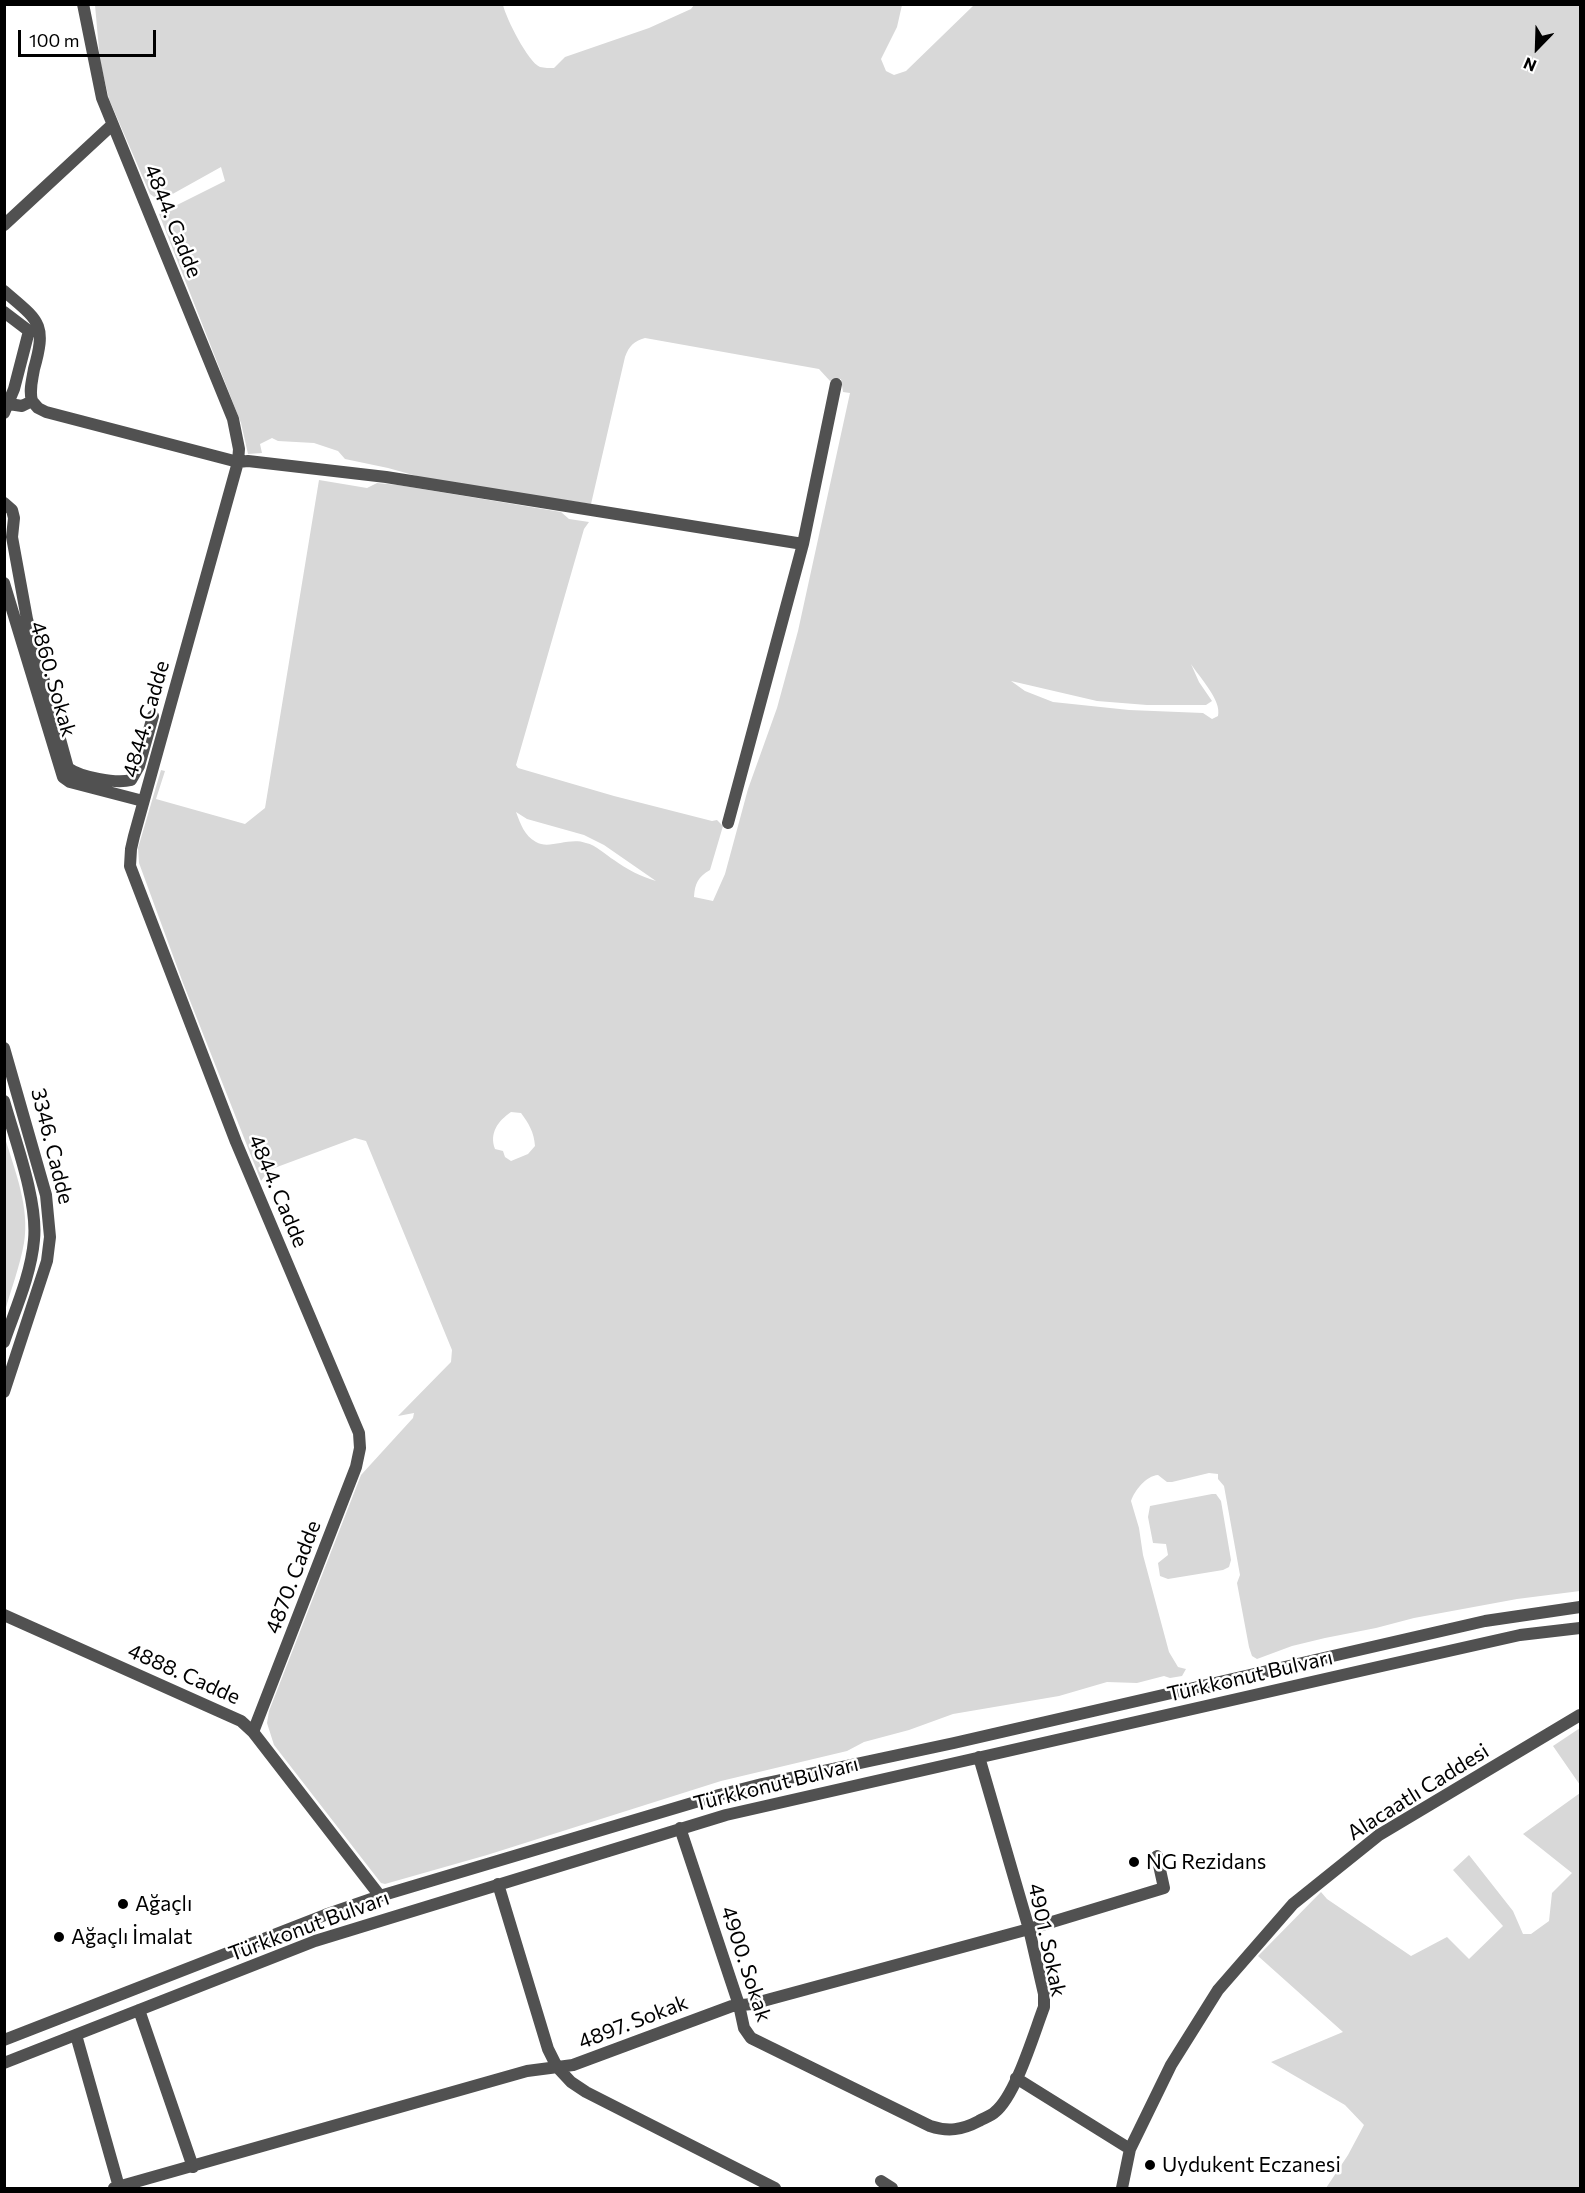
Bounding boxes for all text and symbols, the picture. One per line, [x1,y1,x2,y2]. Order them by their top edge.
scale bar [21,18,159,56]
north arrow [1507,18,1567,78]
text: 100 m [29,29,79,51]
text: N [1521,54,1539,76]
street label: 4844. Cadde [139,161,207,281]
street label: 4860. Sokak [24,618,82,740]
street label: 4844. Cadde [117,658,175,780]
street label: 3346. Cadde [25,1085,79,1207]
street label: 4844. Cadde [243,1131,313,1251]
street label: 4870. Cadde [260,1517,326,1637]
street label: 4888. Cadde [124,1638,244,1710]
street label: Türkkonut Bulvarı [1165,1645,1335,1707]
street label: Alacaatlı Caddesi [1343,1738,1493,1846]
street label: Türkkonut Bulvarı [691,1751,861,1817]
place label: NG Rezidans [1146,1849,1266,1875]
marker: NG Rezidans [1127,1855,1141,1869]
street label: 4901. Sokak [1023,1881,1071,1999]
street label: Türkkonut Bulvarı [225,1885,393,1967]
place label: Ağaçlı [135,1891,192,1917]
marker: Ağaçlı [116,1897,130,1911]
street label: 4900. Sokak [715,1903,777,2025]
place label: Ağaçlı İmalat [71,1924,192,1950]
marker: Ağaçlı İmalat [52,1930,66,1944]
street label: 4897. Sokak [575,1990,691,2054]
place label: Uydukent Eczanesi [1162,2152,1341,2178]
marker: Uydukent Eczanesi [1143,2158,1157,2172]

